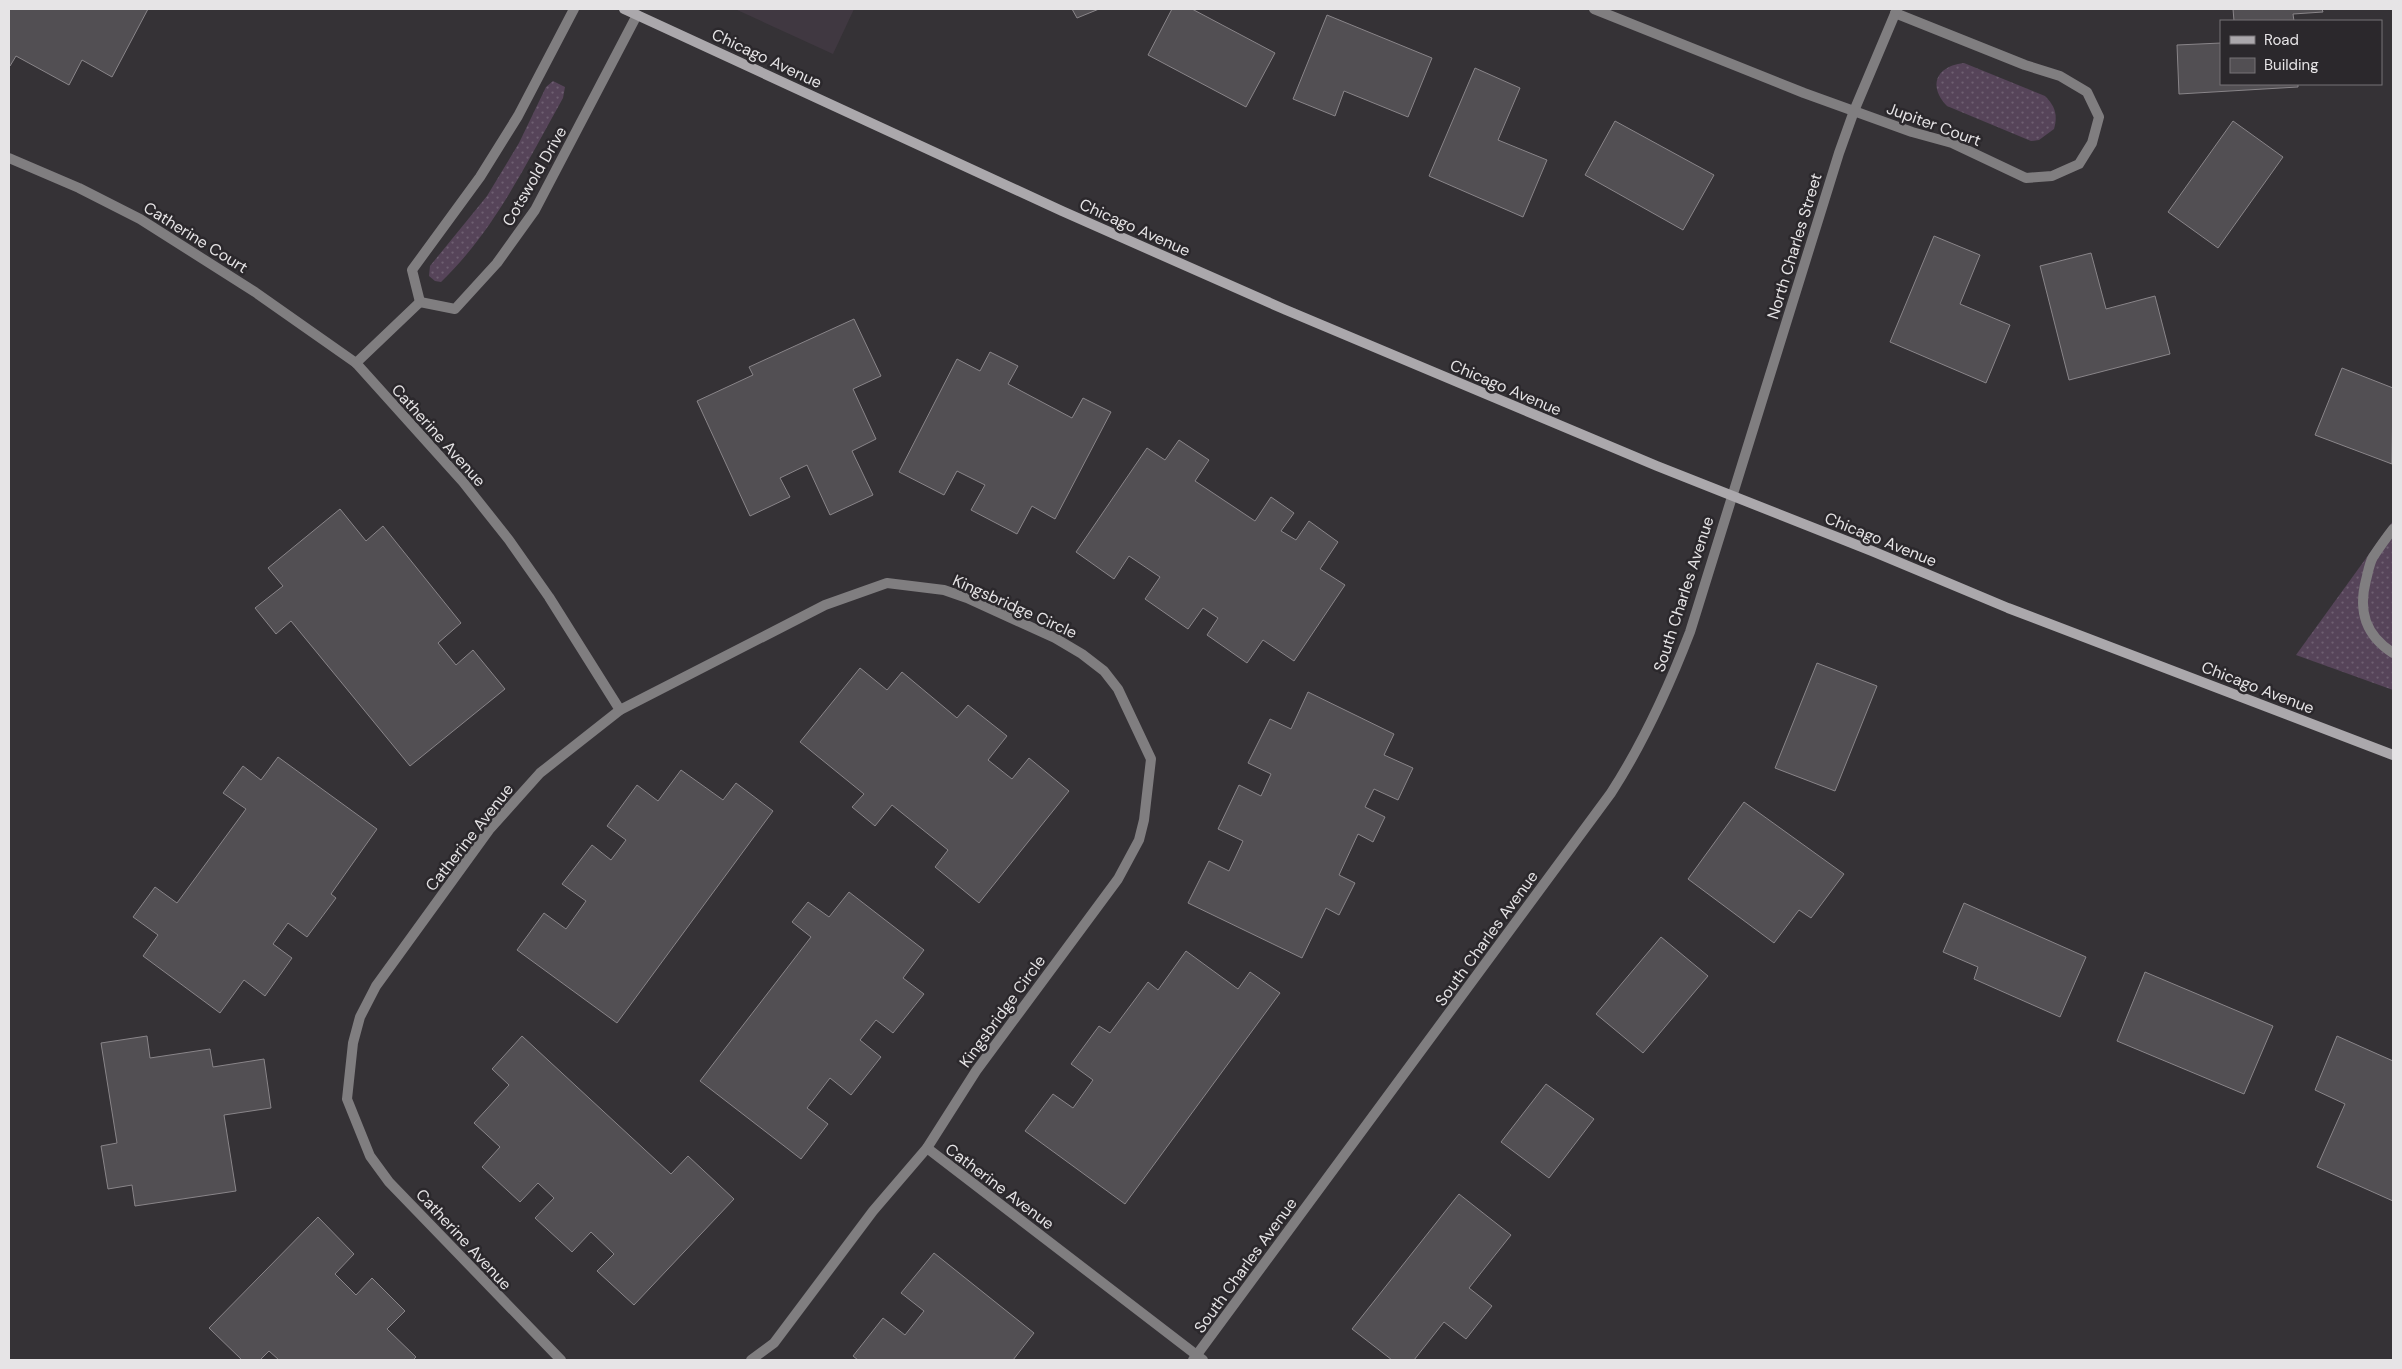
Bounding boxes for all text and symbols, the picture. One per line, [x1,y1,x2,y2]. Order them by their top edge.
legend [2220,20,2382,85]
street label: Chicago Avenue [708,24,825,93]
text: Road [2264,30,2299,50]
text: Building [2264,55,2319,75]
street label: Jupiter Court [1884,98,1984,151]
street label: Cotswold Drive [497,123,571,230]
street label: North Charles Street [1762,171,1827,322]
street label: Chicago Avenue [1076,194,1193,261]
street label: Catherine Court [140,197,252,278]
street label: Chicago Avenue [1447,355,1565,420]
street label: Catherine Avenue [387,380,490,491]
street label: Chicago Avenue [1822,507,1940,572]
street label: South Charles Avenue [1648,514,1719,675]
street label: Kingsbridge Circle [949,570,1080,643]
street label: Chicago Avenue [2198,656,2317,719]
street label: Catherine Avenue [421,779,518,895]
street label: South Charles Avenue [1430,866,1543,1010]
street label: Kingsbridge Circle [955,951,1050,1072]
street label: Catherine Avenue [941,1139,1058,1234]
street label: Catherine Avenue [411,1184,516,1294]
street label: South Charles Avenue [1189,1193,1302,1337]

